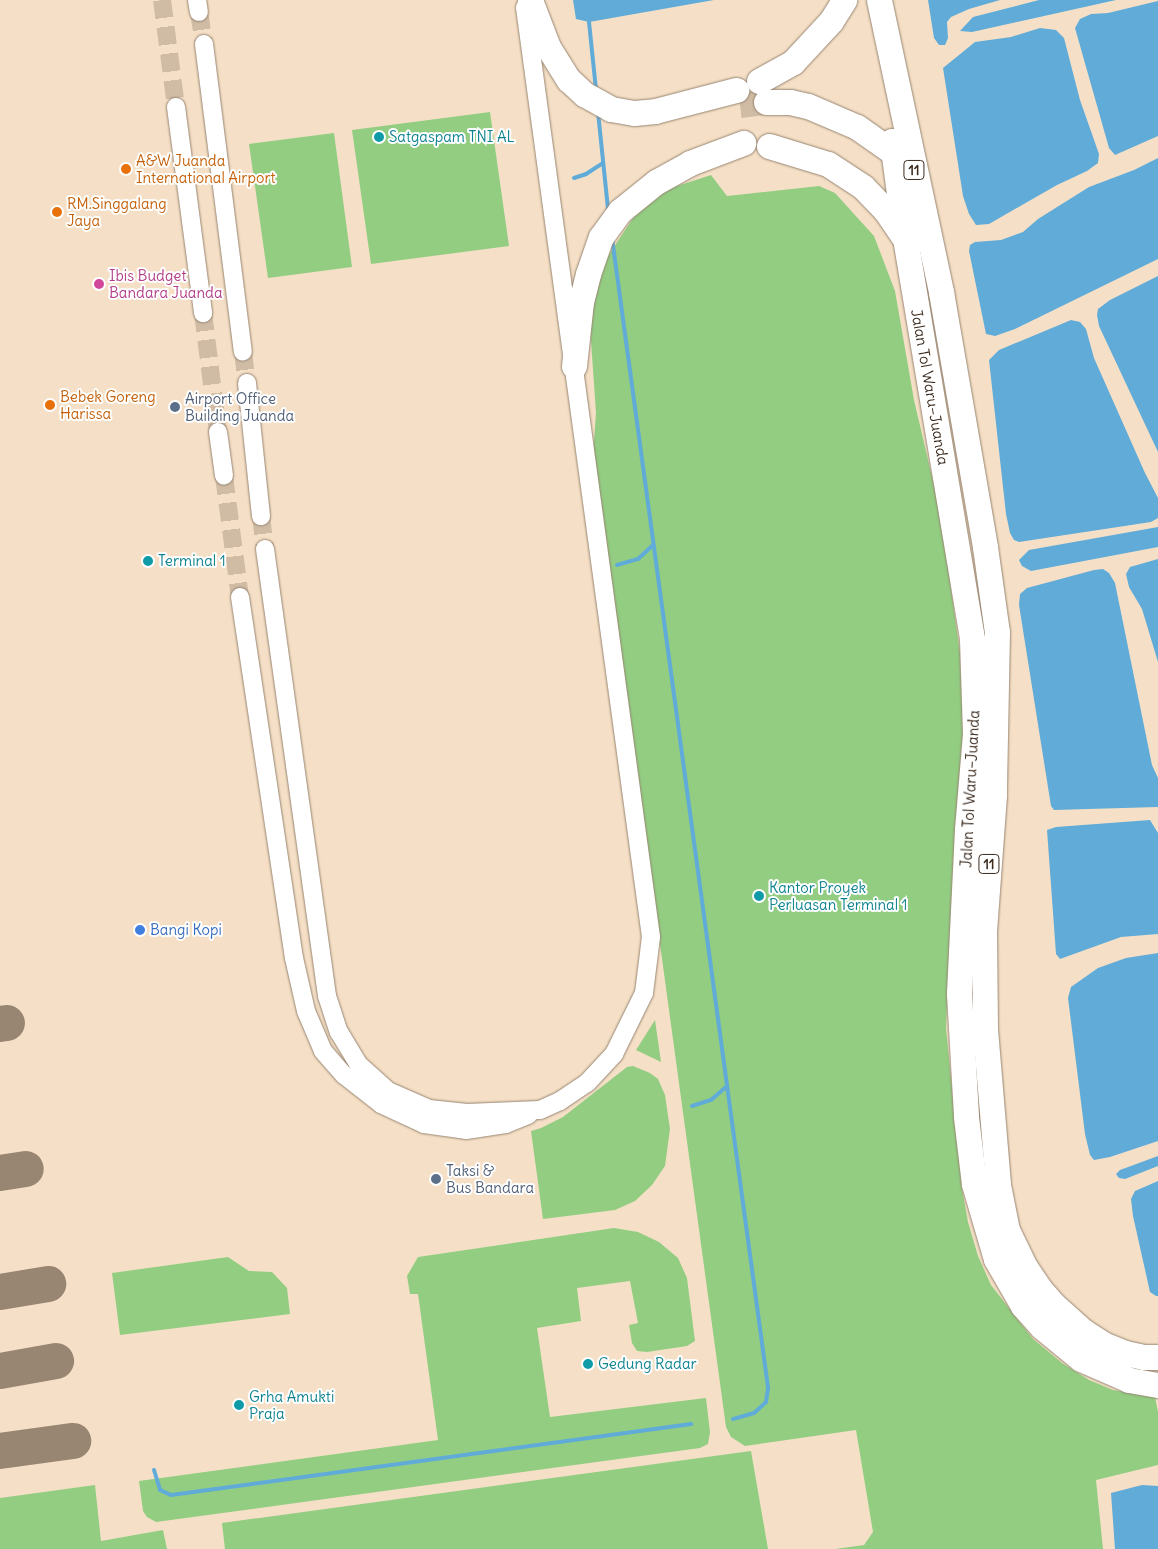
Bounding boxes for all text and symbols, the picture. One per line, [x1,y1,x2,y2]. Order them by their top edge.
place label: Satgaspam TNI AL [389,128,515,146]
marker: Satgaspam TNI AL [373,131,385,143]
place label: A&W Juanda International Airport [136,151,276,186]
road number: 11 [903,158,925,182]
marker: A&W Juanda International Airport [120,163,132,175]
place label: RM.Singgalang Jaya [67,194,166,229]
marker: RM.Singgalang Jaya [51,206,63,218]
place label: Ibis Budget Bandara Juanda [109,266,222,301]
marker: Ibis Budget Bandara Juanda [93,278,105,290]
street label: Jalan Tol Waru–Juanda [907,308,953,466]
place label: Bebek Goreng Harissa [60,387,156,422]
place label: Airport Office Building Juanda [185,389,294,424]
marker: Bebek Goreng Harissa [44,399,56,411]
marker: Airport Office Building Juanda [169,401,181,413]
place label: Terminal 1 [158,552,226,570]
marker: Terminal 1 [142,555,154,567]
street label: Jalan Tol Waru–Juanda [957,710,983,868]
road number: 11 [978,852,1000,876]
place label: Kantor Proyek Perluasan Terminal 1 [769,878,908,913]
marker: Kantor Proyek Perluasan Terminal 1 [753,890,765,902]
place label: Bangi Kopi [150,921,222,939]
marker: Bangi Kopi [134,924,146,936]
place label: Taksi & Bus Bandara [446,1161,534,1196]
marker: Taksi & Bus Bandara [430,1173,442,1185]
place label: Gedung Radar [598,1355,697,1373]
marker: Gedung Radar [582,1358,594,1370]
place label: Grha Amukti Praja [249,1387,334,1422]
marker: Grha Amukti Praja [233,1399,245,1411]

